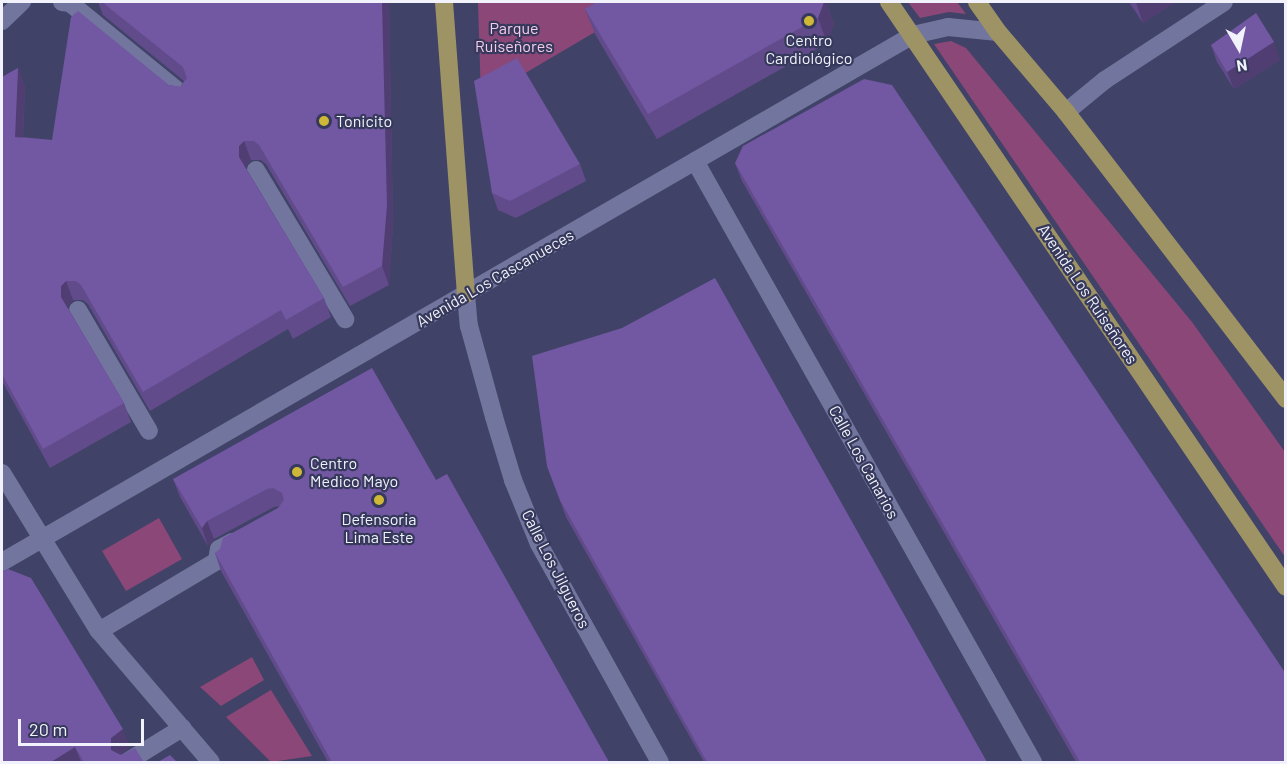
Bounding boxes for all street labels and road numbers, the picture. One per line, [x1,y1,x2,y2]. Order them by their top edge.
street label: Avenida Los Ruiseñores [1034,220,1142,368]
street label: Avenida Los Cascanueces [413,225,577,331]
street label: Calle Los Canarios [825,402,903,522]
street label: Calle Los Jilgueros [518,507,594,631]

